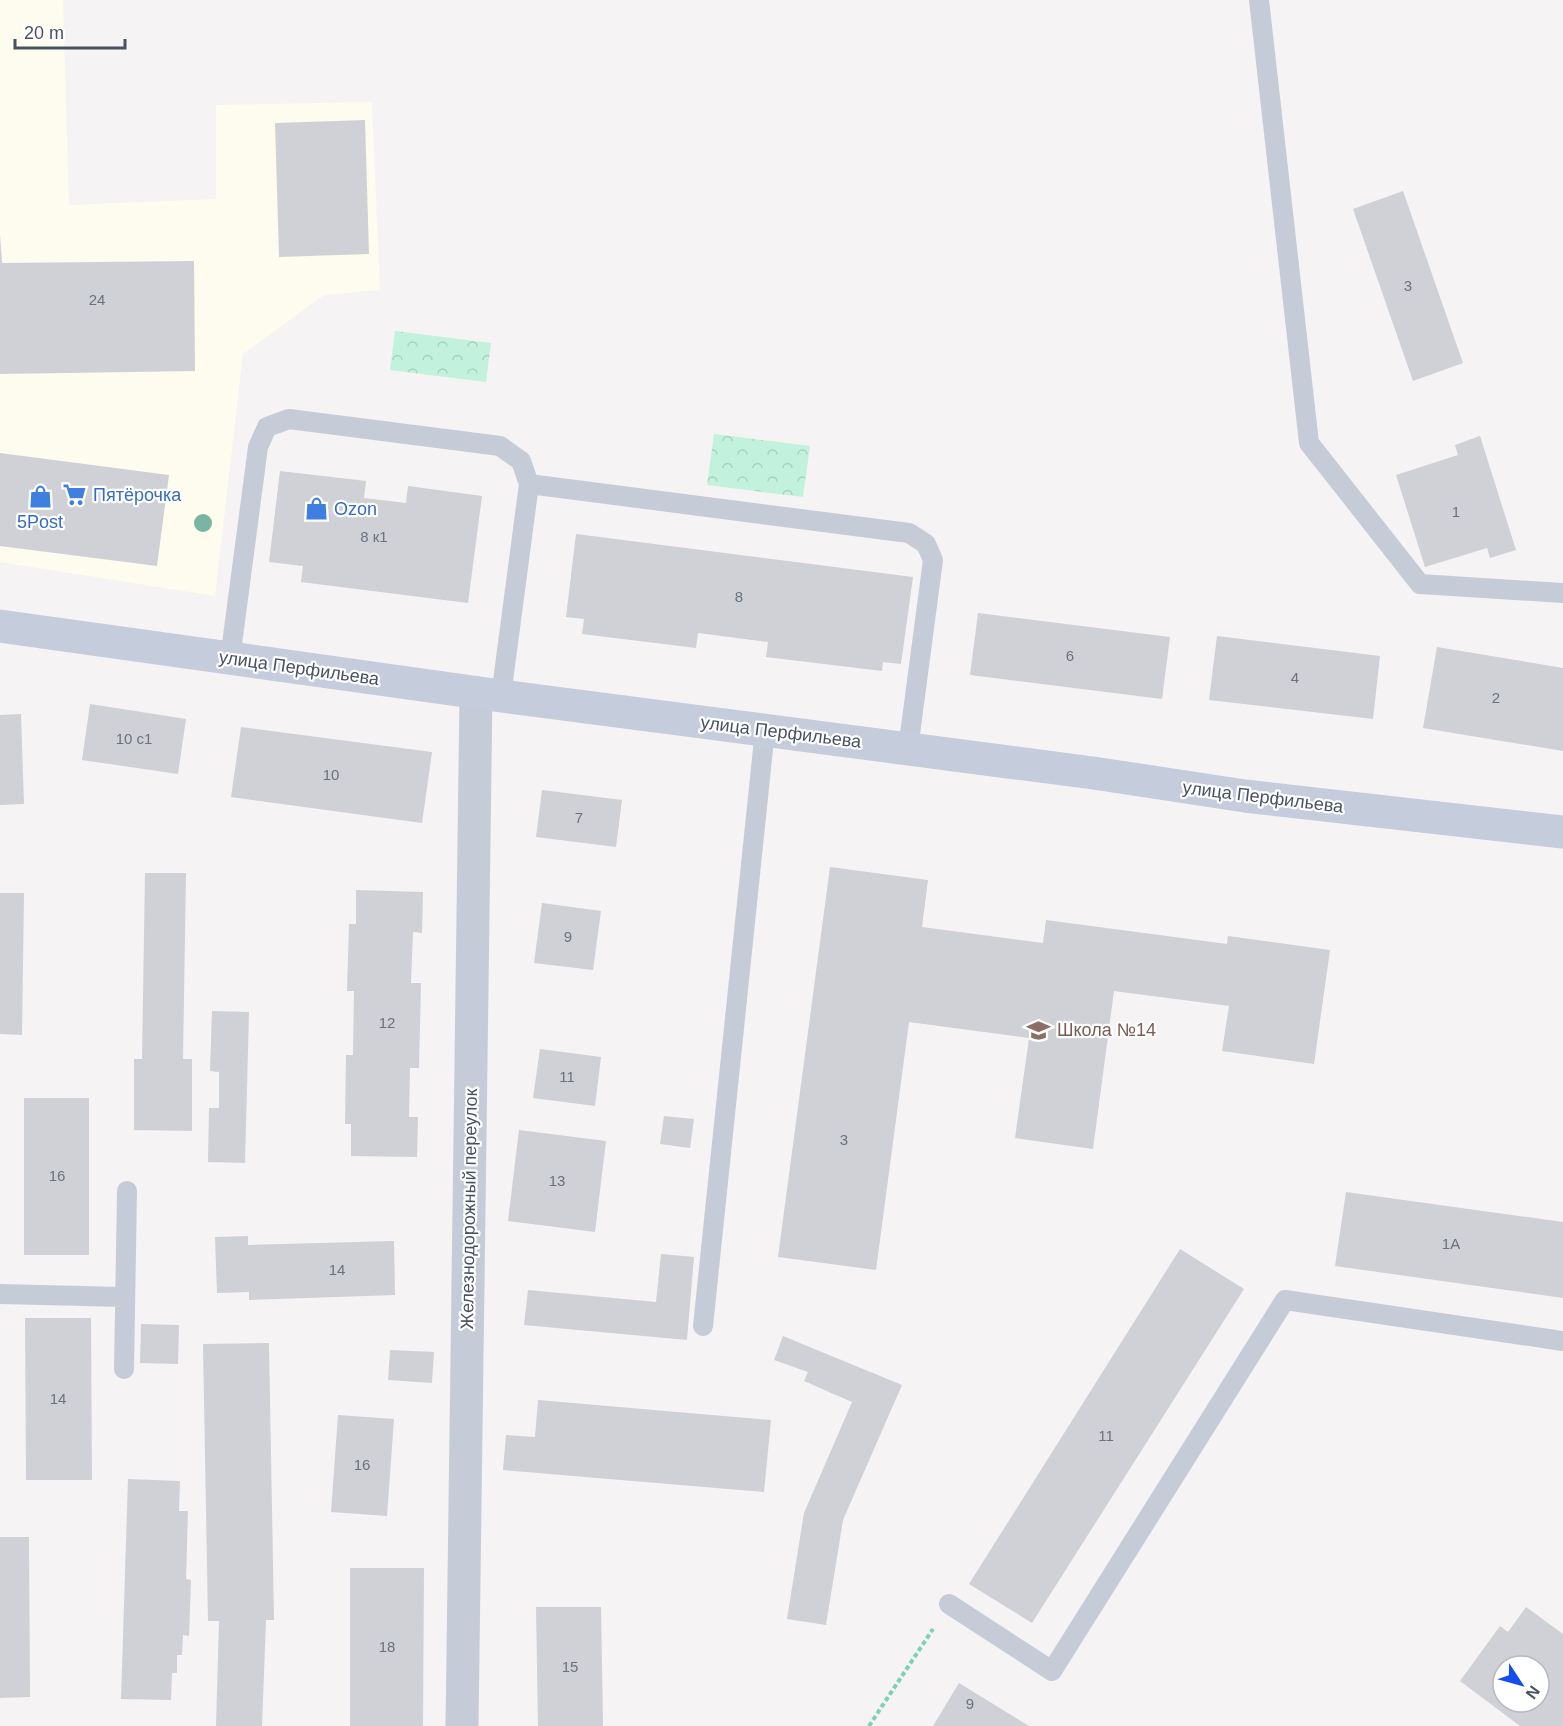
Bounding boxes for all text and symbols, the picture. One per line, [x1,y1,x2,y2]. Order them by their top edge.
scale bar [15,12,124,50]
text: 20 m [24,23,64,43]
house number: 3 [1404,277,1412,294]
house number: 24 [89,291,105,308]
supermarket icon: Пятёрочка [62,482,88,508]
shop icon: 5Post [27,483,53,509]
place label: Пятёрочка [93,485,182,505]
shop icon: Ozon [303,496,329,522]
place label: Ozon [334,499,377,519]
house number: 1 [1452,503,1460,520]
place label: 5Post [17,512,63,532]
house number: 8 к1 [360,528,388,545]
house number: 8 [735,588,743,605]
street label: улица Перфильева [218,647,381,689]
house number: 6 [1066,647,1074,664]
house number: 4 [1291,669,1299,686]
house number: 2 [1492,689,1500,706]
street label: улица Перфильева [700,712,863,752]
house number: 10 с1 [116,730,152,747]
house number: 10 [323,766,339,783]
street label: улица Перфильева [1182,777,1345,817]
house number: 7 [575,809,583,826]
house number: 9 [564,928,572,945]
house number: 12 [379,1014,395,1031]
school or university icon: Школа №14 [1026,1017,1052,1043]
place label: Школа №14 [1057,1020,1156,1040]
house number: 11 [559,1068,575,1085]
street label: Железнодорожный переулок [457,1088,481,1330]
house number: 3 [840,1131,848,1148]
house number: 16 [49,1167,65,1184]
house number: 13 [549,1172,565,1189]
house number: 1А [1442,1235,1460,1252]
house number: 14 [329,1261,345,1278]
house number: 14 [50,1390,66,1407]
house number: 11 [1098,1427,1114,1444]
house number: 16 [354,1456,370,1473]
house number: 18 [379,1638,395,1655]
north arrow [1491,1654,1551,1714]
house number: 15 [562,1658,578,1675]
text: N [1522,1683,1543,1702]
house number: 9 [966,1695,974,1712]

